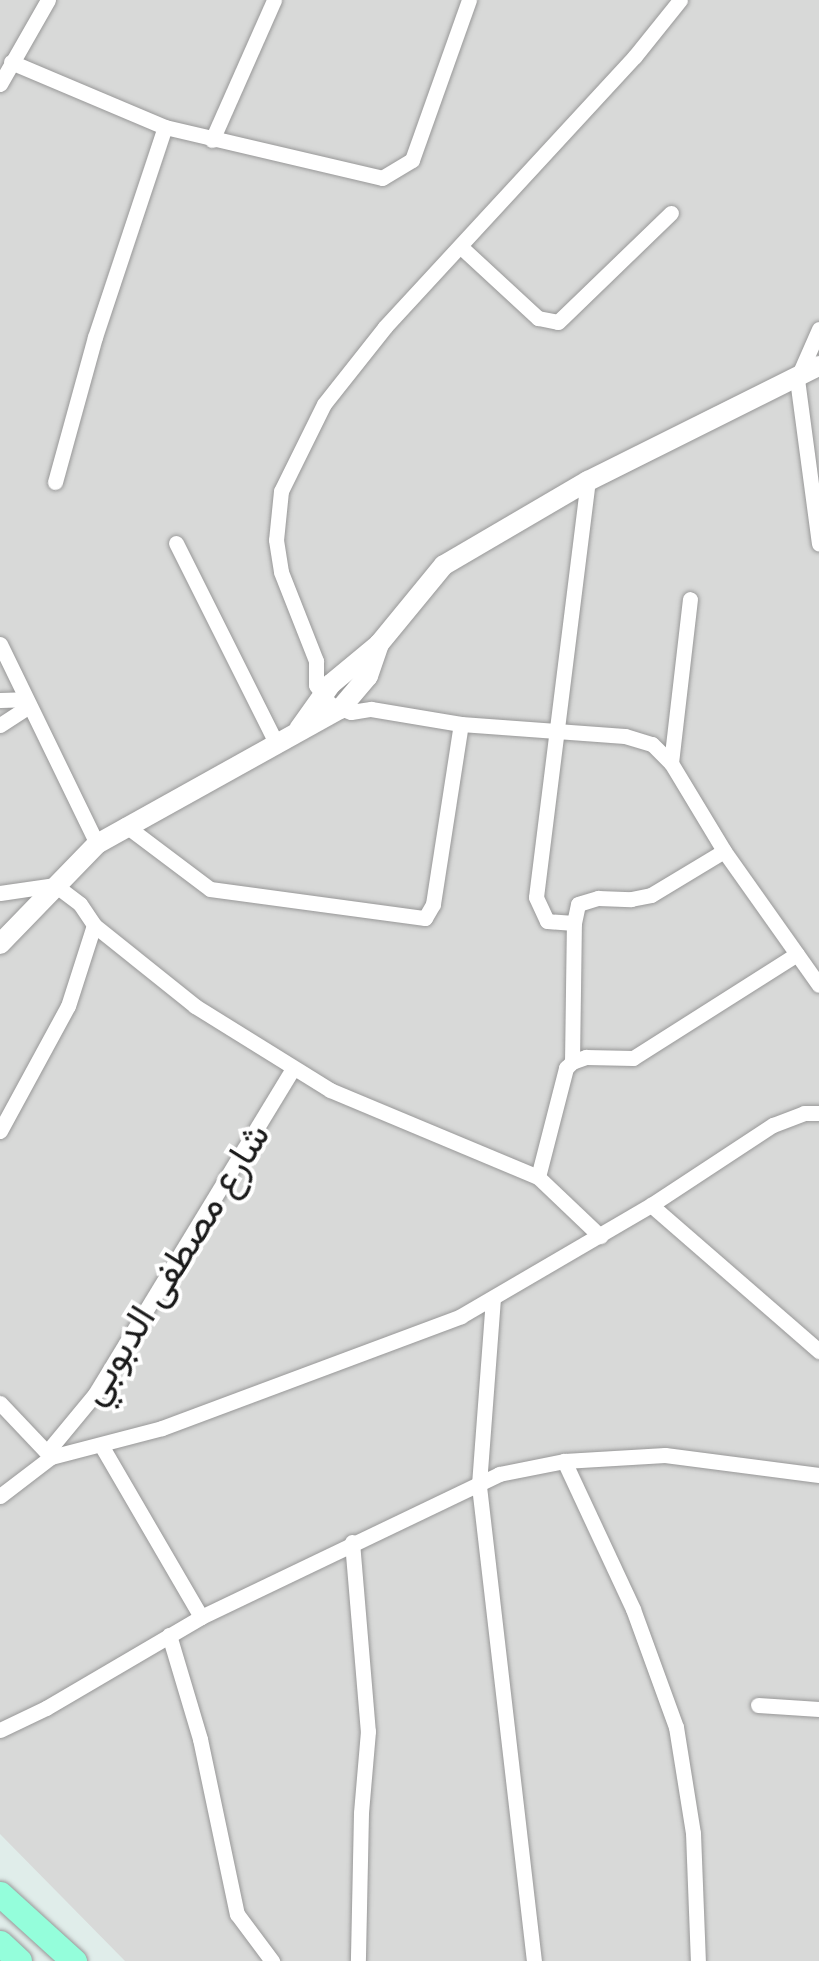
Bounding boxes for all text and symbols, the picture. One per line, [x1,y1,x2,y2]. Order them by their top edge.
street label: شارع مصطفى الدبوبي [68,1114,278,1412]

